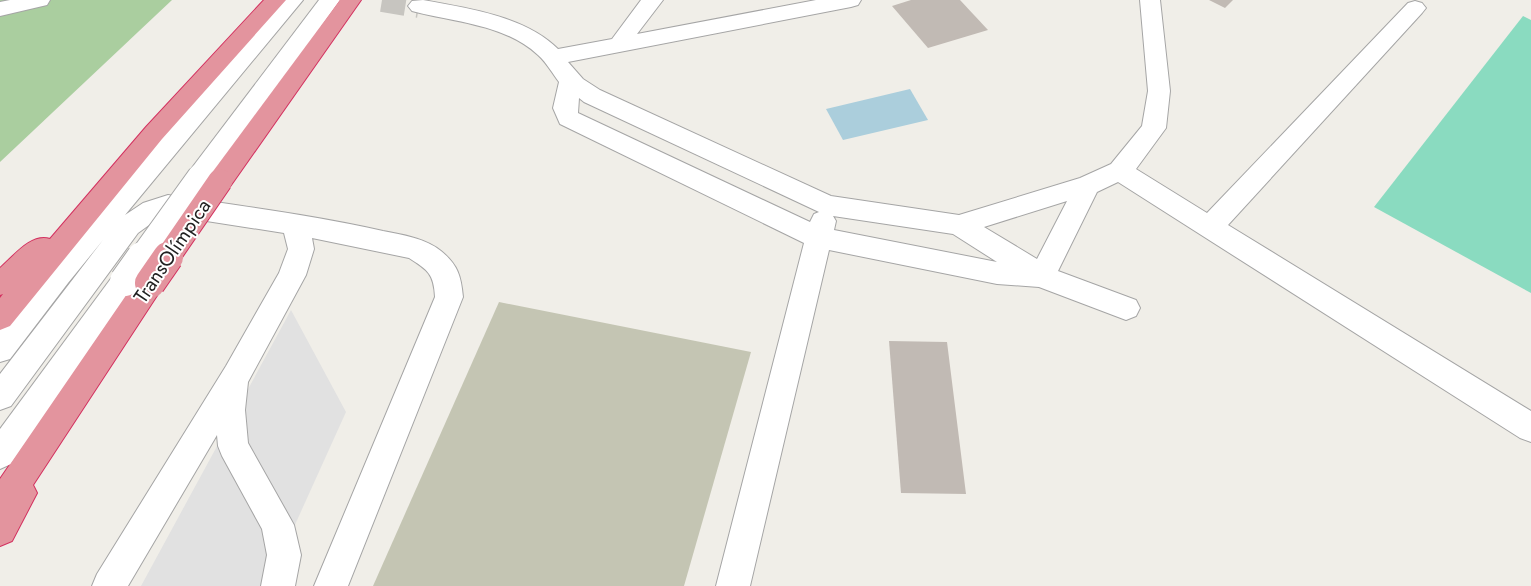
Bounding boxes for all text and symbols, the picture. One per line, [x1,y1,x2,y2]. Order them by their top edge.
street label: TransOlímpica [127,194,218,309]

